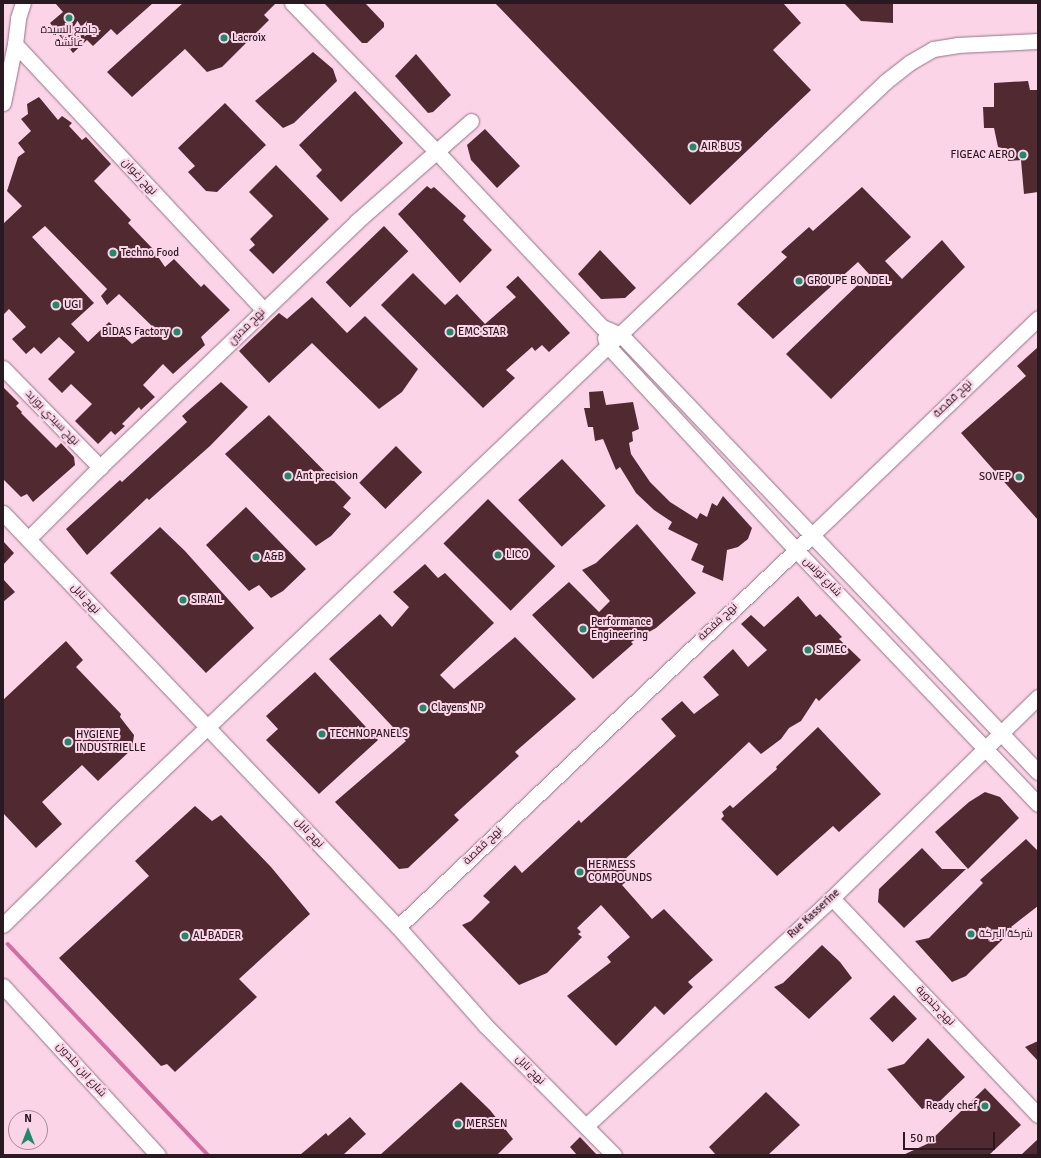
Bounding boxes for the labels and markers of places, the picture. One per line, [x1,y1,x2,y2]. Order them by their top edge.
marker: جامع السيدة عائشة [64,13,74,23]
place label: جامع السيدة عائشة [41,24,97,50]
place label: Lacroix [232,31,266,45]
marker: Lacroix [219,33,229,43]
place label: AIR BUS [701,140,740,154]
marker: AIR BUS [688,142,698,152]
place label: FIGEAC AERO [950,148,1015,162]
marker: FIGEAC AERO [1018,150,1028,160]
place label: Techno Food [121,246,179,260]
marker: Techno Food [108,248,118,258]
place label: GROUPE BONDEL [807,274,890,288]
marker: GROUPE BONDEL [794,276,804,286]
place label: UGI [64,298,82,312]
marker: UGI [51,300,61,310]
place label: BIDAS Factory [102,325,169,339]
place label: EMC STAR [458,325,506,339]
marker: BIDAS Factory [172,327,182,337]
marker: EMC STAR [445,327,455,337]
place label: Ant precision [296,469,358,483]
place label: SOVEP [979,470,1011,484]
marker: Ant precision [283,471,293,481]
marker: SOVEP [1014,472,1024,482]
place label: LICO [506,548,529,562]
place label: A&B [264,550,284,564]
marker: LICO [493,550,503,560]
marker: A&B [251,552,261,562]
place label: SIRAIL [191,593,223,607]
marker: SIRAIL [178,595,188,605]
place label: Performance Engineering [591,616,651,642]
marker: Performance Engineering [578,624,588,634]
place label: SIMEC [816,643,847,657]
marker: SIMEC [803,645,813,655]
place label: Clayens NP [431,701,484,715]
marker: Clayens NP [418,703,428,713]
place label: TECHNOPANELS [330,727,408,741]
place label: HYGIENE INDUSTRIELLE [76,729,146,755]
marker: TECHNOPANELS [317,729,327,739]
marker: HYGIENE INDUSTRIELLE [63,737,73,747]
place label: HERMESS COMPOUNDS [588,859,652,885]
marker: HERMESS COMPOUNDS [575,867,585,877]
place label: شركة البركة [979,927,1033,941]
place label: AL BADER [193,929,241,943]
marker: شركة البركة [966,929,976,939]
marker: AL BADER [180,931,190,941]
place label: Ready chef [926,1099,977,1113]
marker: Ready chef [980,1101,990,1111]
place label: MERSEN [466,1117,508,1131]
marker: MERSEN [453,1119,463,1129]

